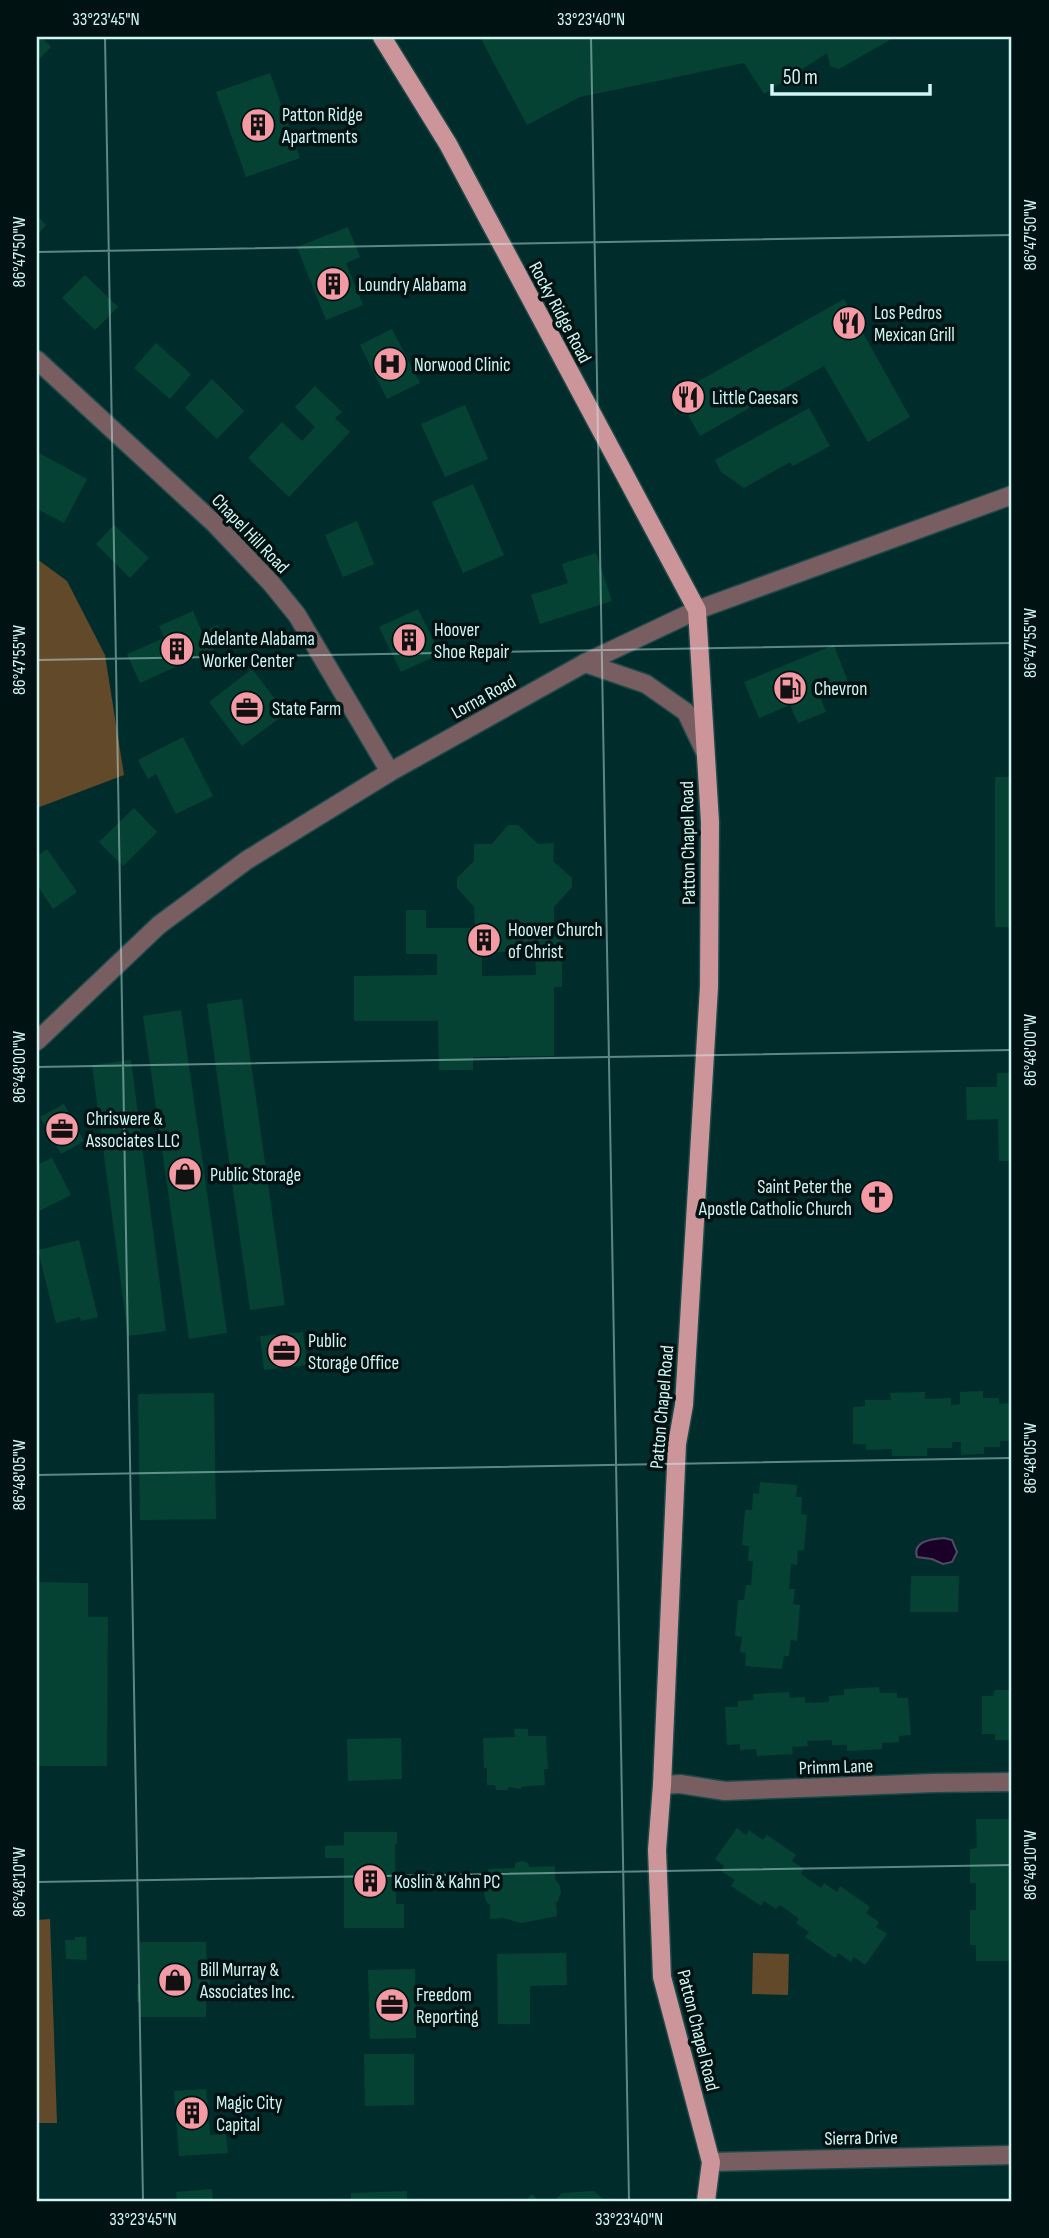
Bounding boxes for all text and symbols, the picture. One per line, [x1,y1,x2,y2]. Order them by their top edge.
text: 33°23'45"N [72,9,140,30]
text: 33°23'40"N [557,9,625,30]
scale bar [772,52,930,96]
text: 50 m [783,65,818,90]
place label: Patton Ridge Apartments [281,104,363,149]
building icon: Patton Ridge Apartments [239,106,277,144]
text: 86°47'50"W [1020,199,1041,270]
text: 86°47'50"W [9,216,30,287]
street label: Rocky Ridge Road [523,258,596,367]
building icon: Loundry Alabama [314,265,352,303]
place label: Loundry Alabama [358,274,467,297]
place label: Los Pedros Mexican Grill [874,302,955,347]
restaurant icon: Los Pedros Mexican Grill [830,304,868,342]
hospital icon: Norwood Clinic [371,345,409,383]
place label: Norwood Clinic [414,354,511,377]
restaurant icon: Little Caesars [669,378,707,416]
place label: Little Caesars [712,387,798,410]
street label: Chapel Hill Road [206,489,294,579]
text: 86°47'55"W [1020,608,1041,678]
place label: Hoover Shoe Repair [434,619,510,664]
building icon: Hoover Shoe Repair [390,621,428,659]
text: 86°47'55"W [9,625,30,695]
place label: Adelante Alabama Worker Center [201,628,315,673]
building icon: Adelante Alabama Worker Center [158,630,196,668]
fuel station icon: Chevron [771,669,809,707]
street label: Lorna Road [447,670,520,724]
place label: Chevron [814,678,867,701]
office icon: State Farm [228,689,266,727]
place label: State Farm [272,698,341,721]
street label: Patton Chapel Road [676,781,701,905]
place label: Hoover Church of Christ [508,919,603,964]
building icon: Hoover Church of Christ [465,921,503,959]
text: 86°48'00"W [1020,1014,1041,1086]
text: 86°48'00"W [9,1031,30,1103]
place label: Chriswere & Associates LLC [85,1108,180,1153]
office icon: Chriswere & Associates LLC [43,1110,81,1148]
shop icon: Public Storage [166,1155,204,1193]
place label: Public Storage [210,1164,301,1187]
place label: Saint Peter the Apostle Catholic Church [698,1176,852,1221]
church icon: Saint Peter the Apostle Catholic Church [858,1178,896,1216]
place label: Public Storage Office [308,1330,399,1375]
office icon: Public Storage Office [265,1332,303,1370]
street label: Patton Chapel Road [646,1344,679,1470]
text: 86°48'05"W [1020,1422,1041,1494]
text: 86°48'05"W [9,1439,30,1511]
street label: Primm Lane [798,1755,874,1780]
text: 86°48'10"W [1020,1830,1041,1900]
text: 86°48'10"W [9,1847,30,1917]
building icon: Koslin & Kahn PC [351,1862,389,1900]
place label: Koslin & Kahn PC [394,1871,501,1894]
place label: Bill Murray & Associates Inc. [199,1959,295,2004]
shop icon: Bill Murray & Associates Inc. [156,1961,194,1999]
street label: Patton Chapel Road [671,1967,724,2093]
place label: Freedom Reporting [416,1984,479,2029]
office icon: Freedom Reporting [373,1986,411,2024]
place label: Magic City Capital [216,2092,283,2137]
building icon: Magic City Capital [173,2094,211,2132]
street label: Sierra Drive [824,2126,898,2151]
text: 33°23'45"N [109,2209,177,2230]
text: 33°23'40"N [595,2209,663,2230]

